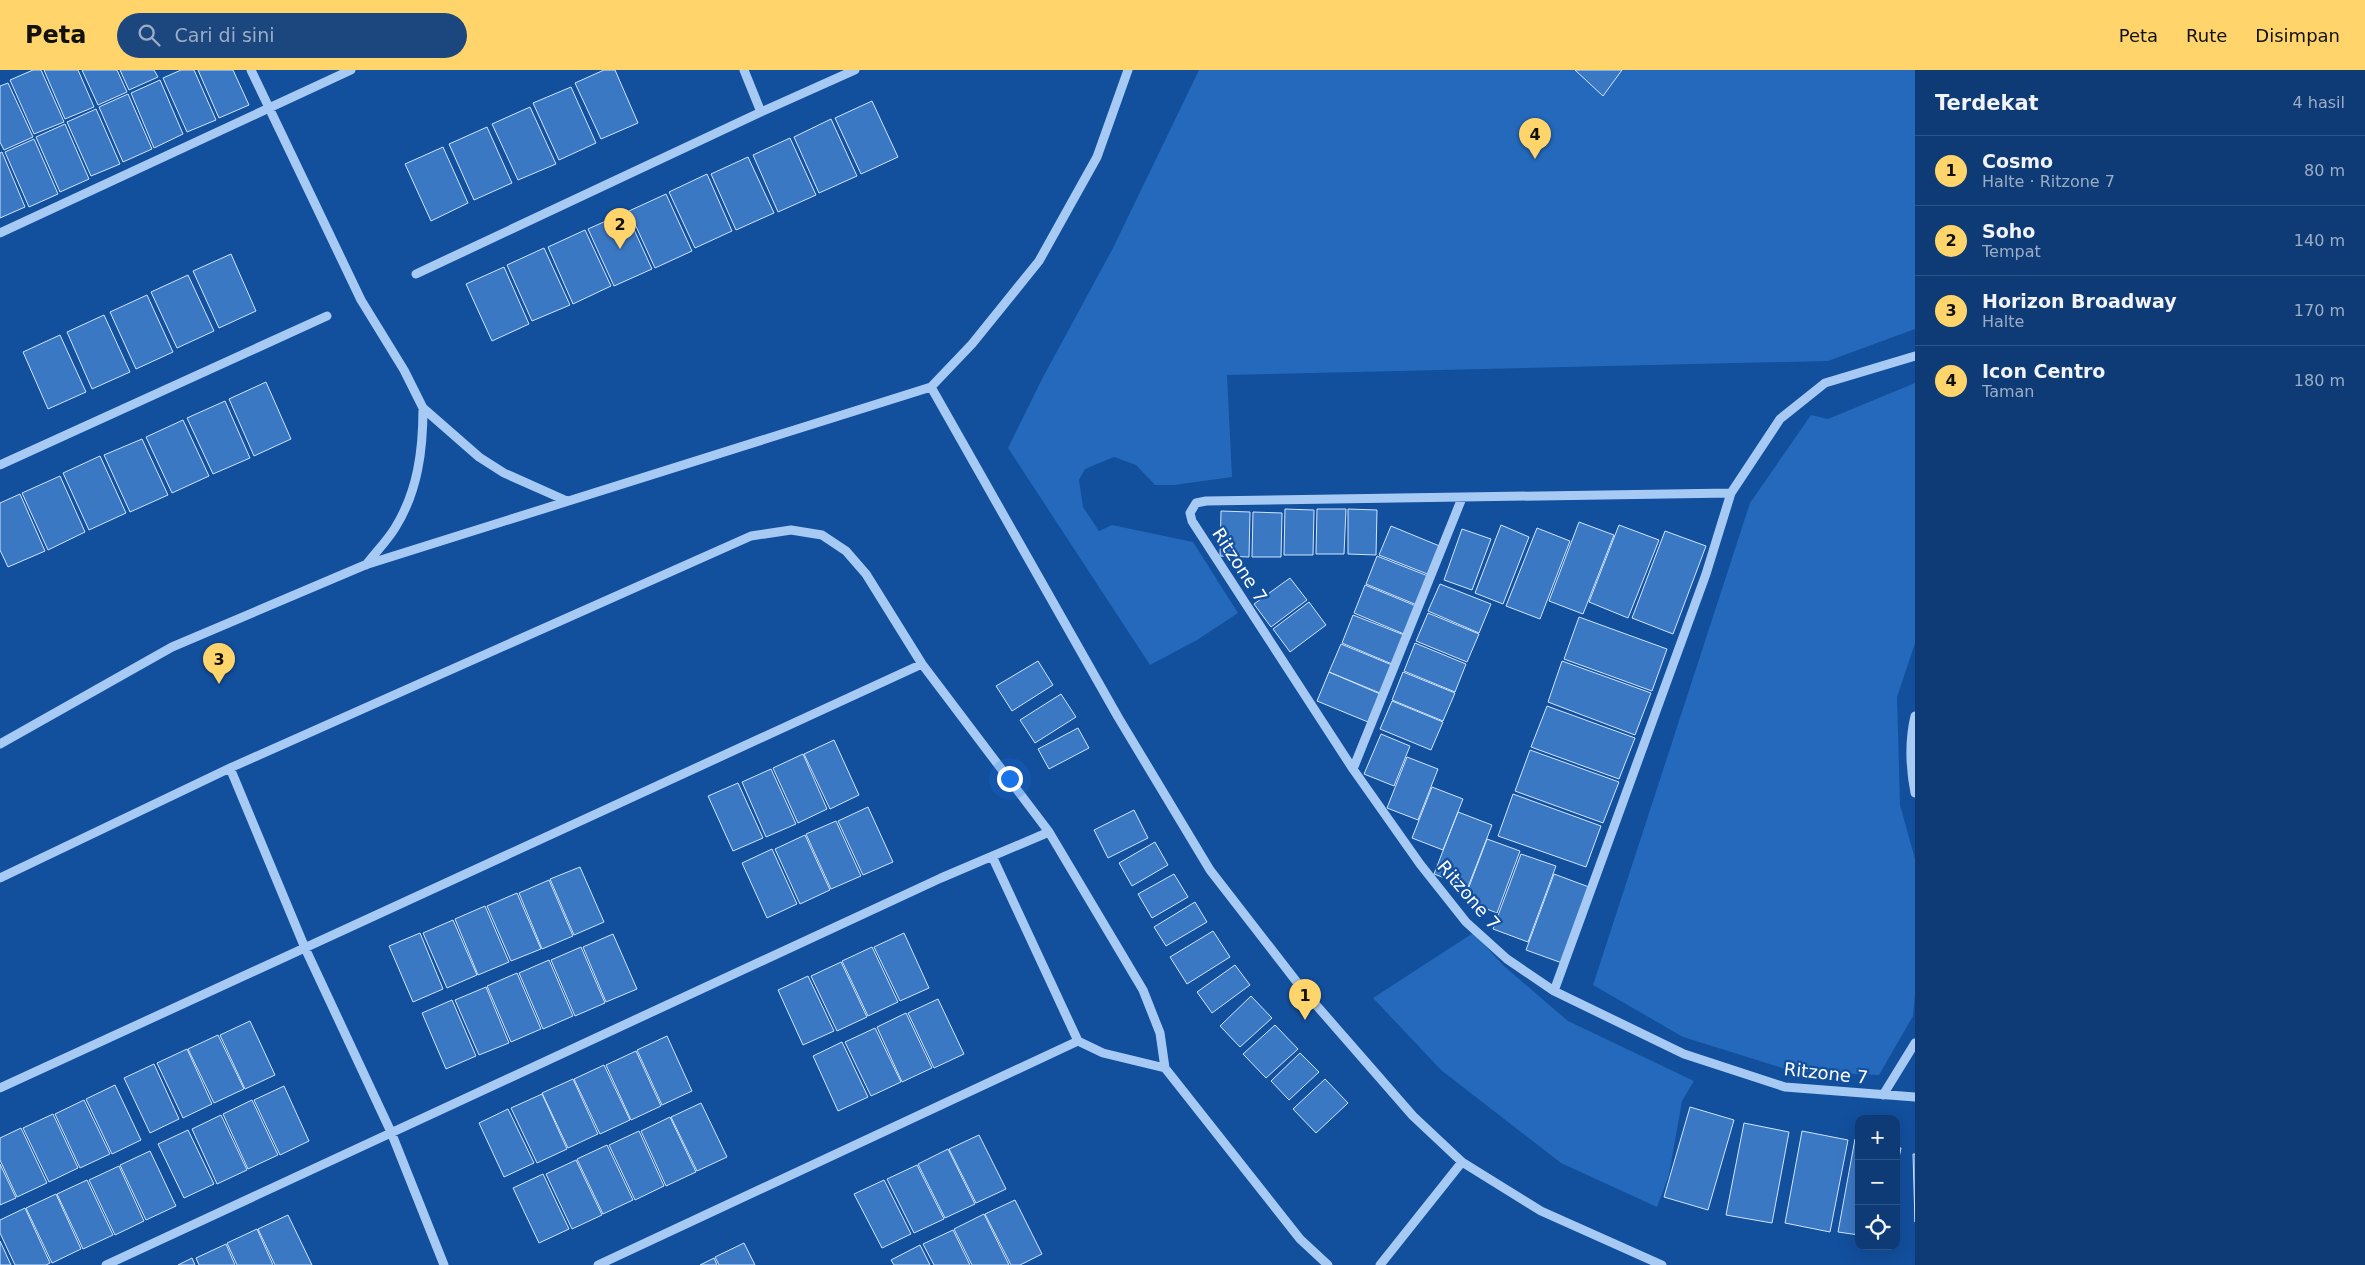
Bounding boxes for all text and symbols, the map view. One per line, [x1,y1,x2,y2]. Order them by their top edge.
search box [117,13,467,58]
text: Peta [25,21,87,49]
icon: search [135,21,163,49]
text: Cari di sini [175,24,274,46]
text: Peta [2119,25,2158,46]
text: Rute [2186,25,2227,46]
text: Disimpan [2255,25,2340,46]
text: Terdekat [1935,91,2039,115]
text: 4 hasil [2293,93,2345,112]
pin: 4 [1519,118,1551,159]
text: Cosmo [1982,150,2053,172]
text: 1 [1945,161,1957,180]
text: 80 m [2304,161,2345,180]
text: Halte · Ritzone 7 [1982,172,2115,191]
pin: 2 [604,208,636,249]
text: Soho [1982,220,2035,242]
text: 2 [1945,231,1957,250]
text: 140 m [2294,231,2345,250]
text: Tempat [1982,242,2041,261]
text: Horizon Broadway [1982,290,2177,312]
text: 3 [1945,301,1957,320]
text: 170 m [2294,301,2345,320]
text: Halte [1982,312,2024,331]
text: Icon Centro [1982,360,2105,382]
text: 4 [1945,371,1957,390]
text: 180 m [2294,371,2345,390]
text: Taman [1982,382,2034,401]
street label: Ritzone 7 [1208,524,1272,606]
pin: 3 [203,643,235,684]
your location [997,766,1023,792]
street label: Ritzone 7 [1433,856,1505,934]
pin: 1 [1289,979,1321,1020]
street label: Ritzone 7 [1783,1058,1869,1088]
map controls [1855,1115,1900,1250]
button: + [1855,1115,1900,1160]
button: − [1855,1160,1900,1205]
button: locate [1855,1205,1900,1250]

